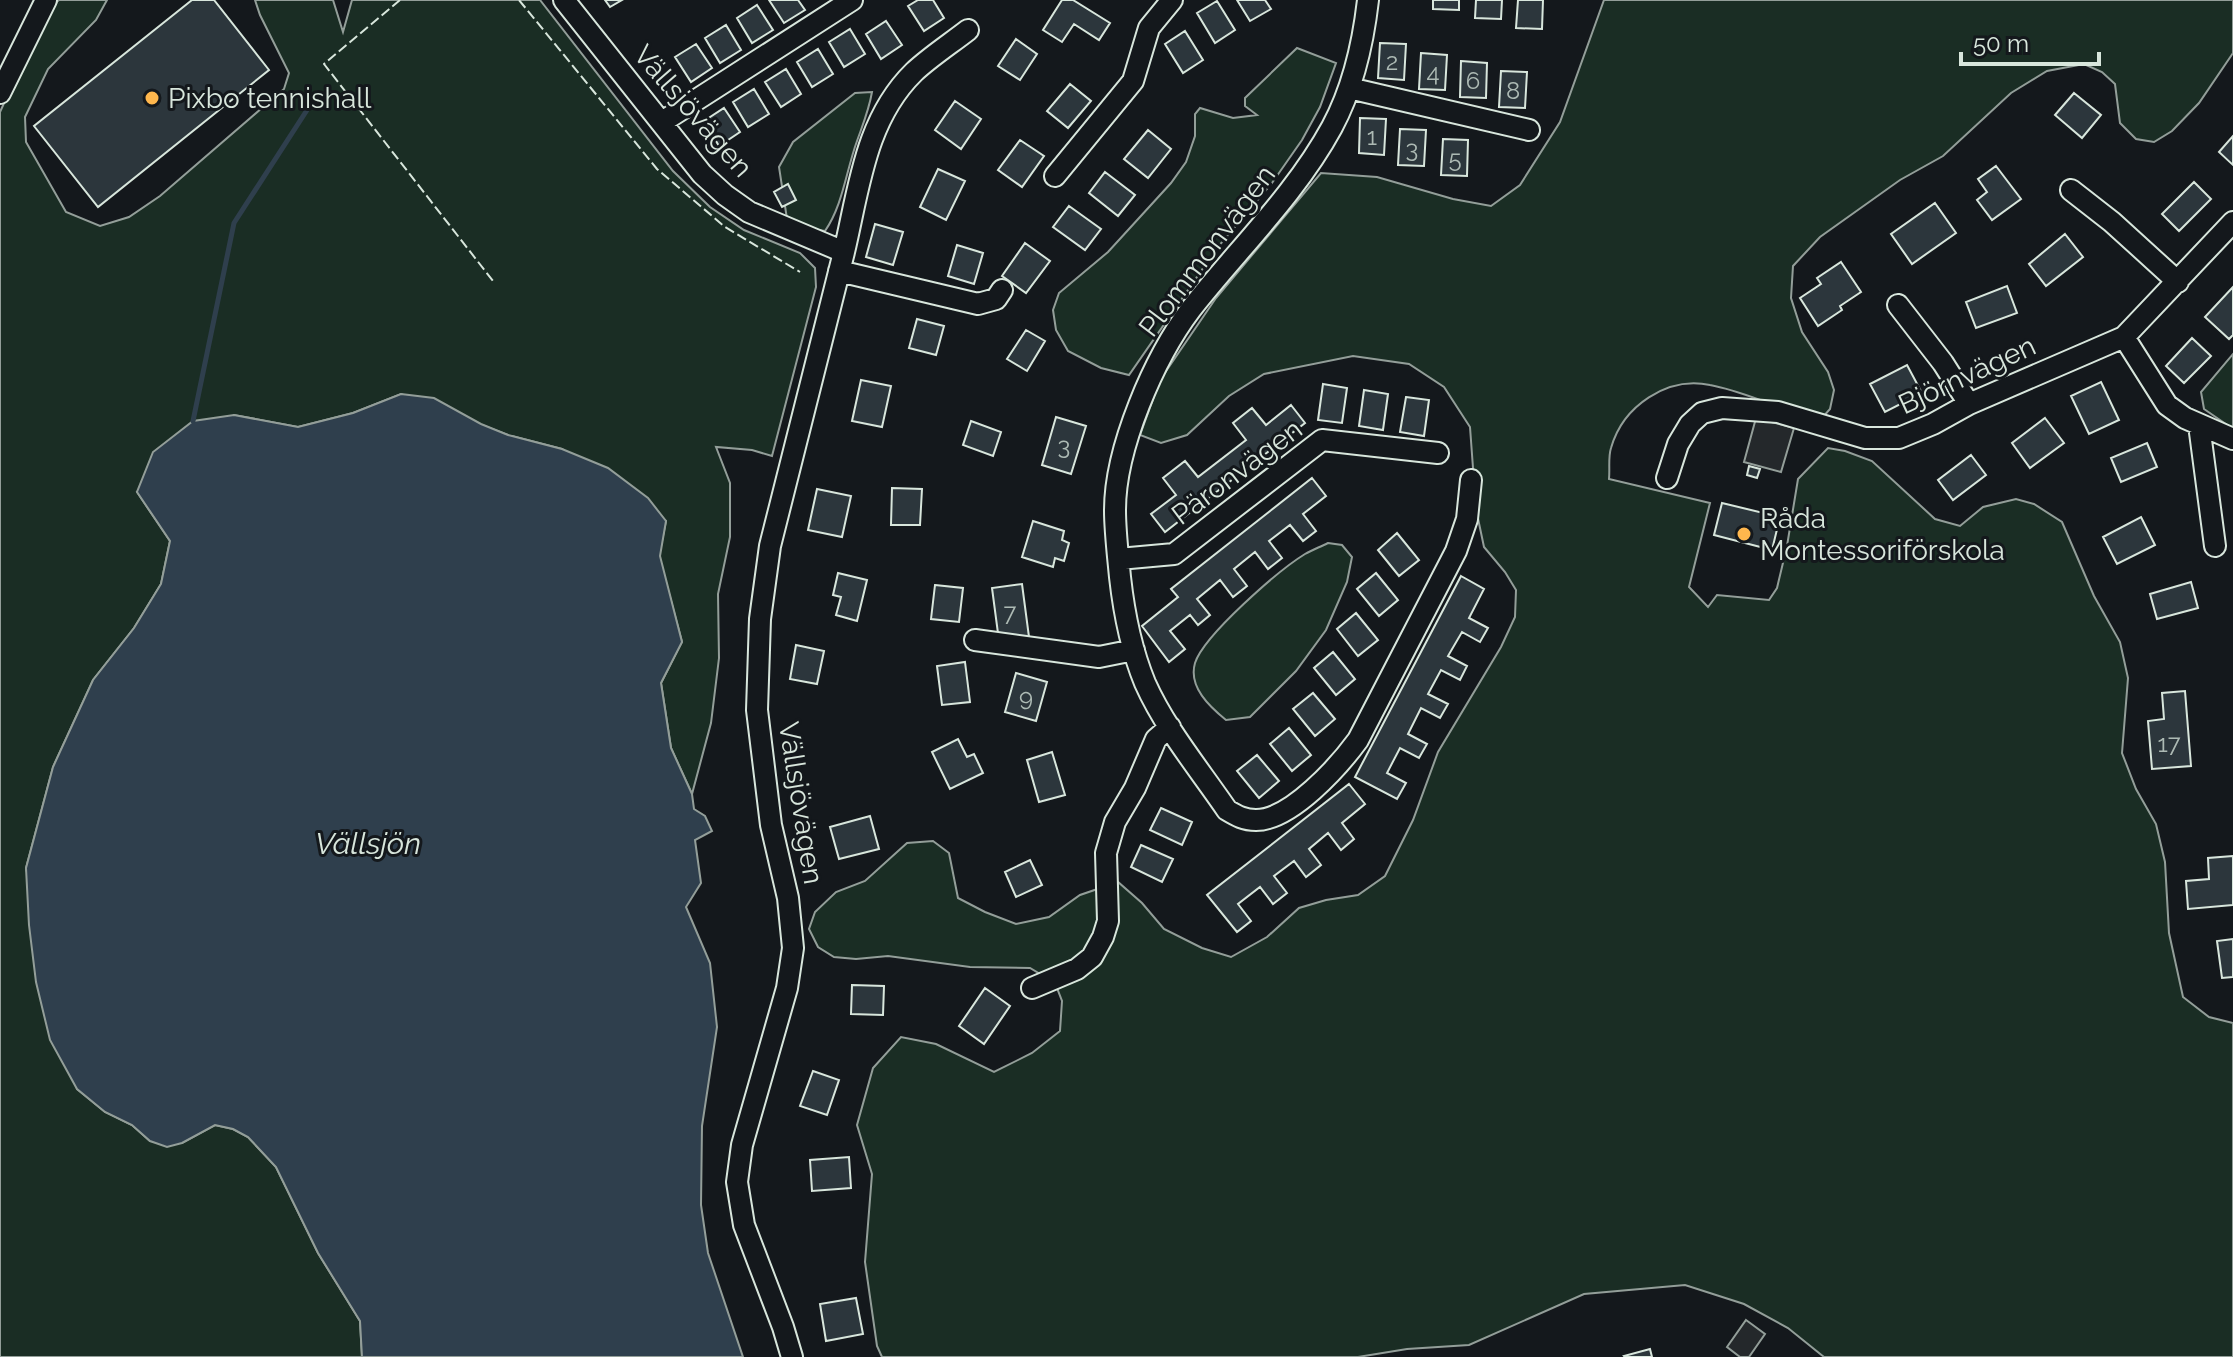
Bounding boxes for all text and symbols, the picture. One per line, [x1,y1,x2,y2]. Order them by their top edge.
scale bar [1961,16,2099,66]
text: 50 m [1973,29,2029,58]
street label: Vällsjövägen [627,38,759,184]
house number: 2 [1386,47,1398,76]
house number: 4 [1426,58,1440,87]
house number: 6 [1466,66,1480,95]
house number: 8 [1506,76,1520,105]
place label: Pixbo tennishall [168,82,372,115]
marker: Pixbo tennishall [143,89,161,107]
house number: 1 [1367,122,1377,151]
house number: 3 [1406,134,1418,163]
house number: 5 [1448,144,1462,173]
street label: Plommonvägen [1132,159,1282,343]
street label: Björnvägen [1893,329,2041,421]
street label: Päronvägen [1165,412,1309,532]
house number: 3 [1058,431,1070,460]
place label: Råda Montessoriförskola [1760,502,2005,567]
marker: Råda Montessoriförskola [1735,525,1753,543]
house number: 7 [1004,598,1017,627]
house number: 9 [1019,683,1033,712]
street label: Vällsjövägen [772,719,830,887]
house number: 17 [2158,729,2181,758]
water label: Vällsjön [315,826,421,861]

